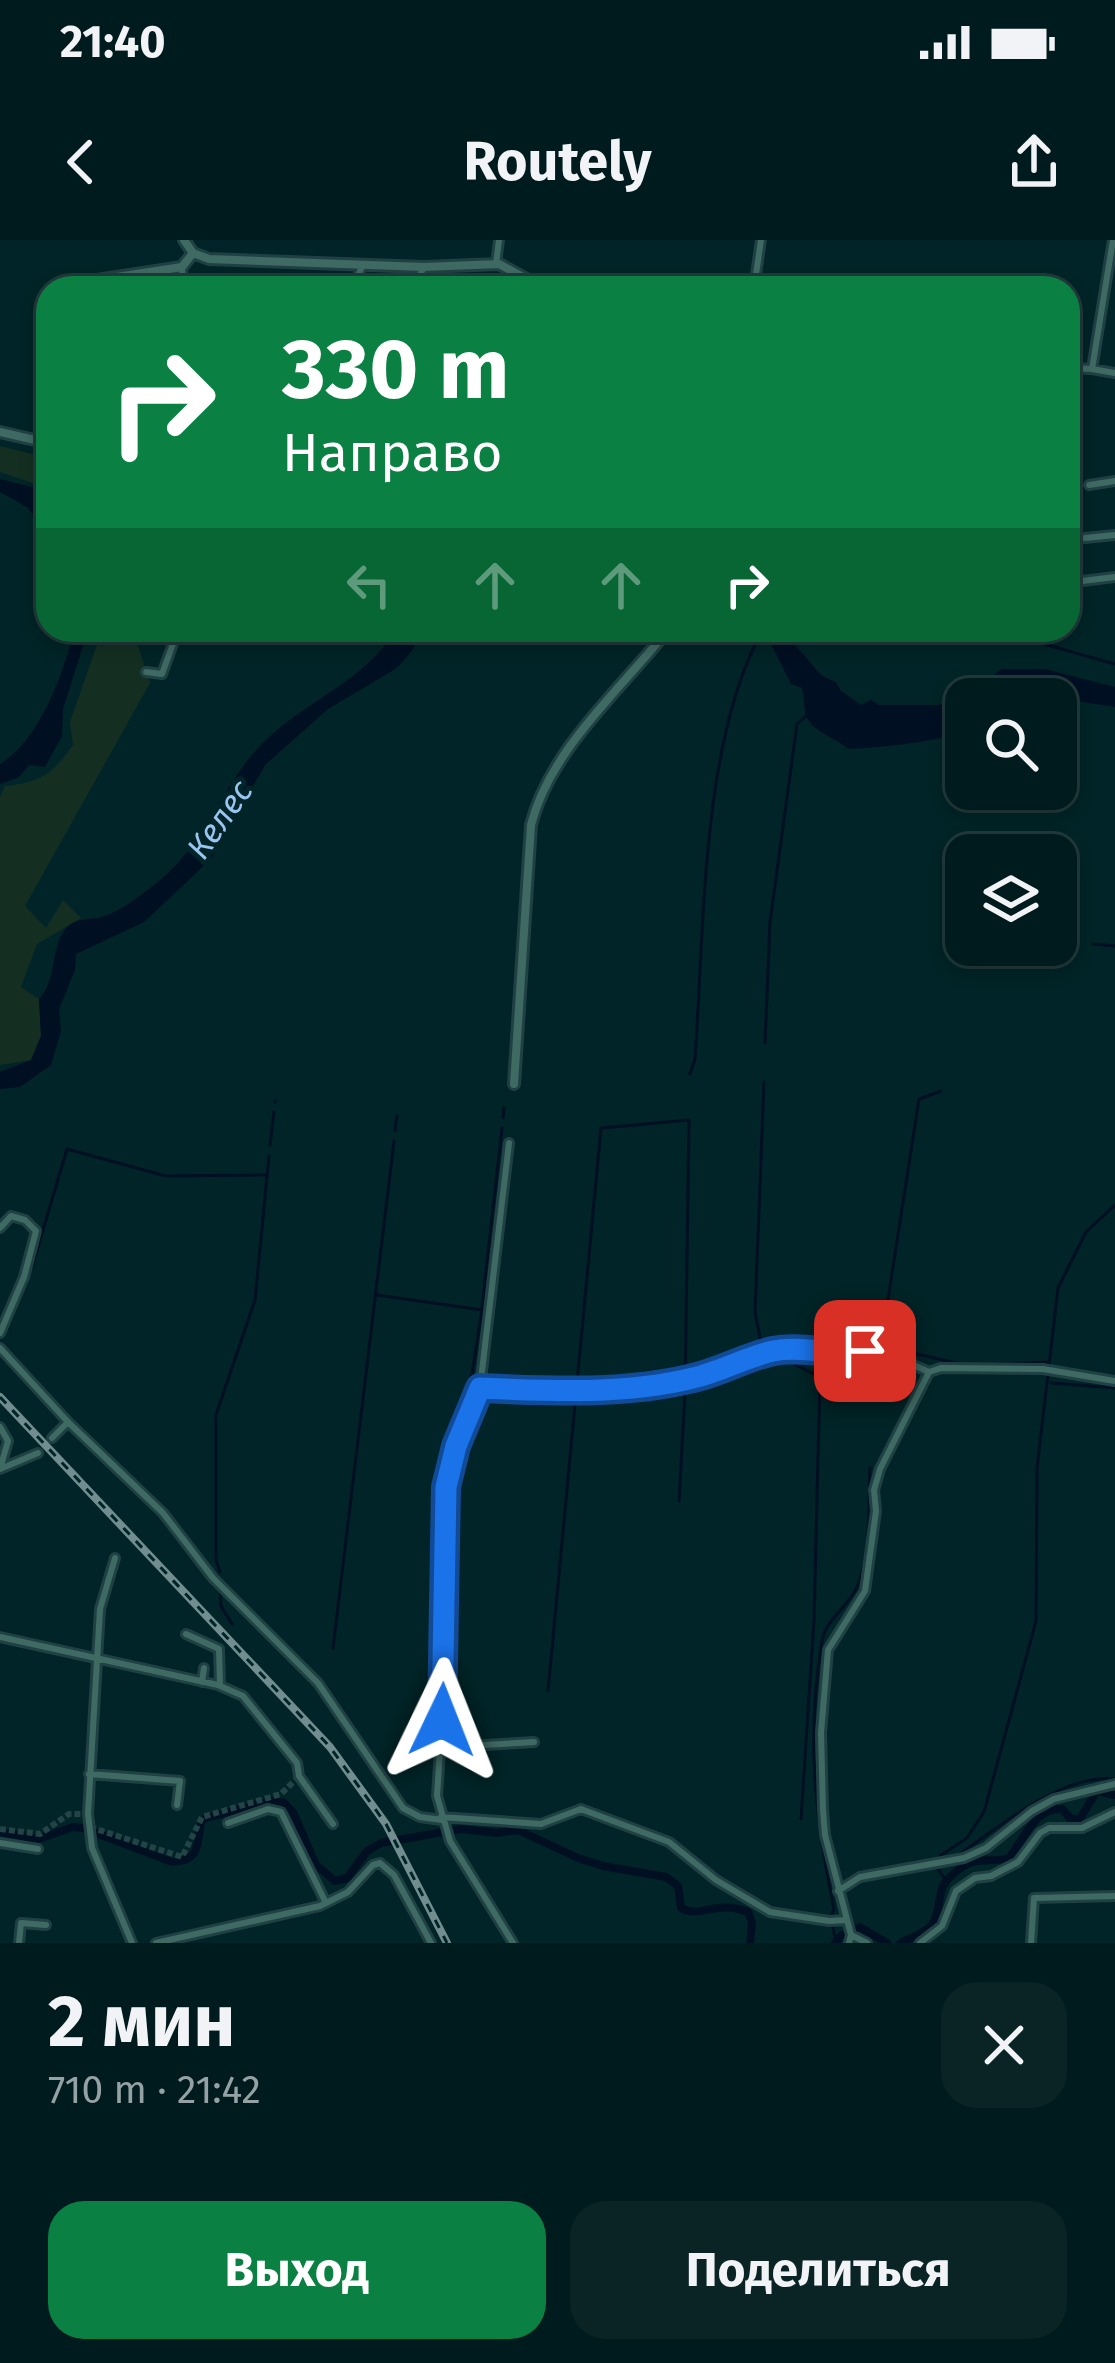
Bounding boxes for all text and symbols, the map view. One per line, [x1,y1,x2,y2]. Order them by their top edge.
text: 21:40 [60,15,165,69]
icon: back [48,129,114,195]
icon: share [1001,129,1067,195]
text: Routely [463,130,652,194]
text: 330 m [282,319,509,420]
icon: right [84,324,240,480]
text: Направо [282,421,503,485]
icon: left [336,552,402,618]
icon: ahead [462,552,528,618]
icon: ahead [588,552,654,618]
icon: right [714,552,780,618]
map controls [945,678,1077,966]
button: search [945,678,1077,810]
water label: Келес [178,772,261,867]
button: layers [945,834,1077,966]
pin [814,1300,916,1402]
icon: arrive [832,1318,898,1384]
position arrow [379,1657,505,1783]
text: 2 мин [48,1979,235,2065]
button: close [941,1982,1067,2108]
text: 710 m · 21:42 [48,2067,261,2113]
button: Выход [48,2201,546,2339]
button: Поделиться [570,2201,1067,2339]

